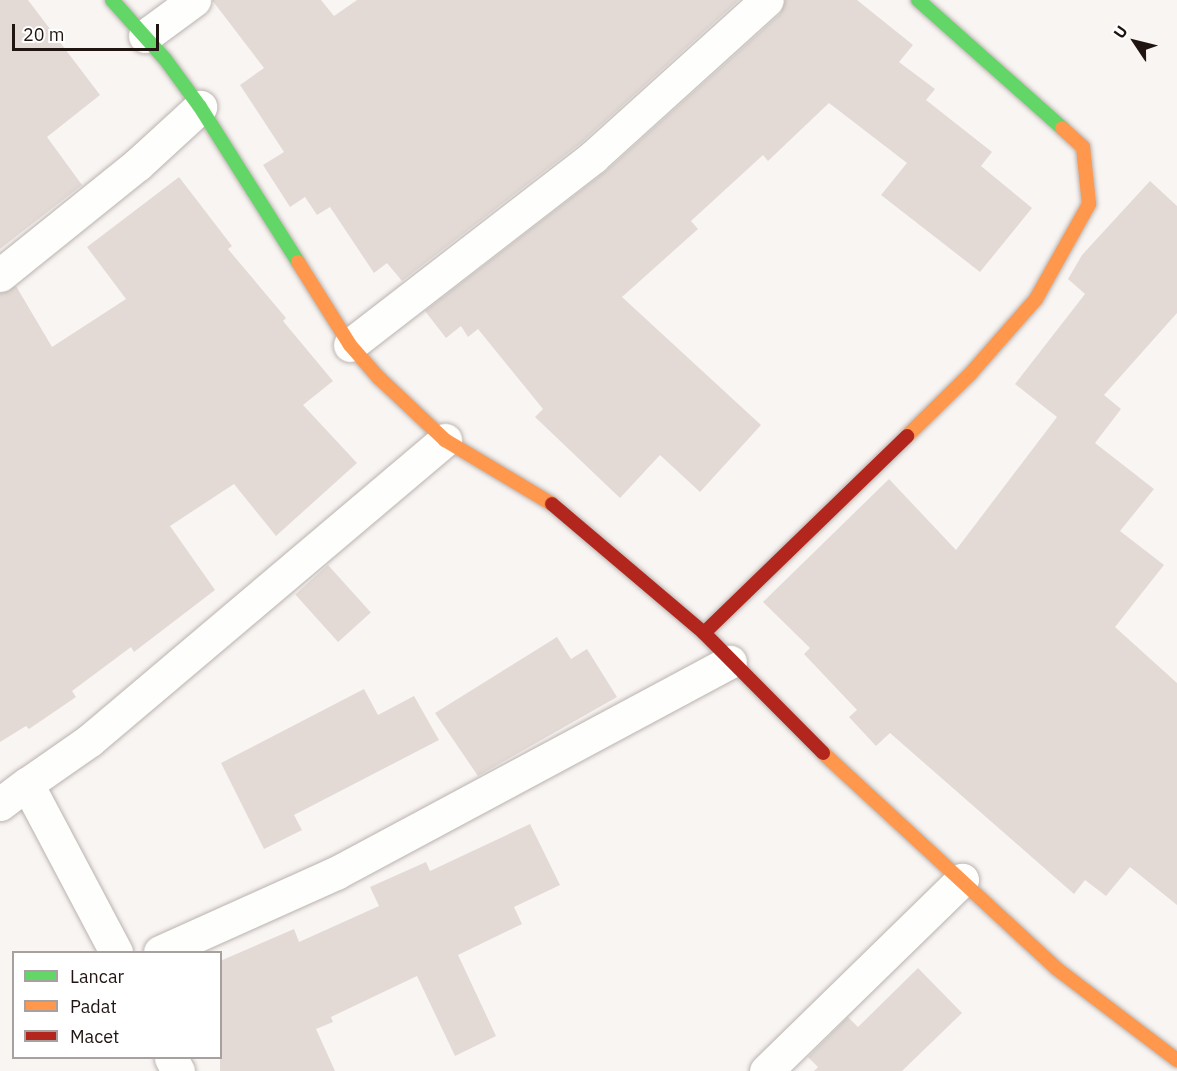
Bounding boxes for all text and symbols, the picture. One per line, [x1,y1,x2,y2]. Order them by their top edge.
scale bar [15,12,162,50]
north arrow [1105,12,1165,72]
text: U [1109,21,1132,42]
text: 20 m [23,23,65,46]
legend [12,951,222,1059]
text: Lancar [70,965,124,988]
text: Padat [70,995,117,1018]
text: Macet [70,1025,119,1048]

